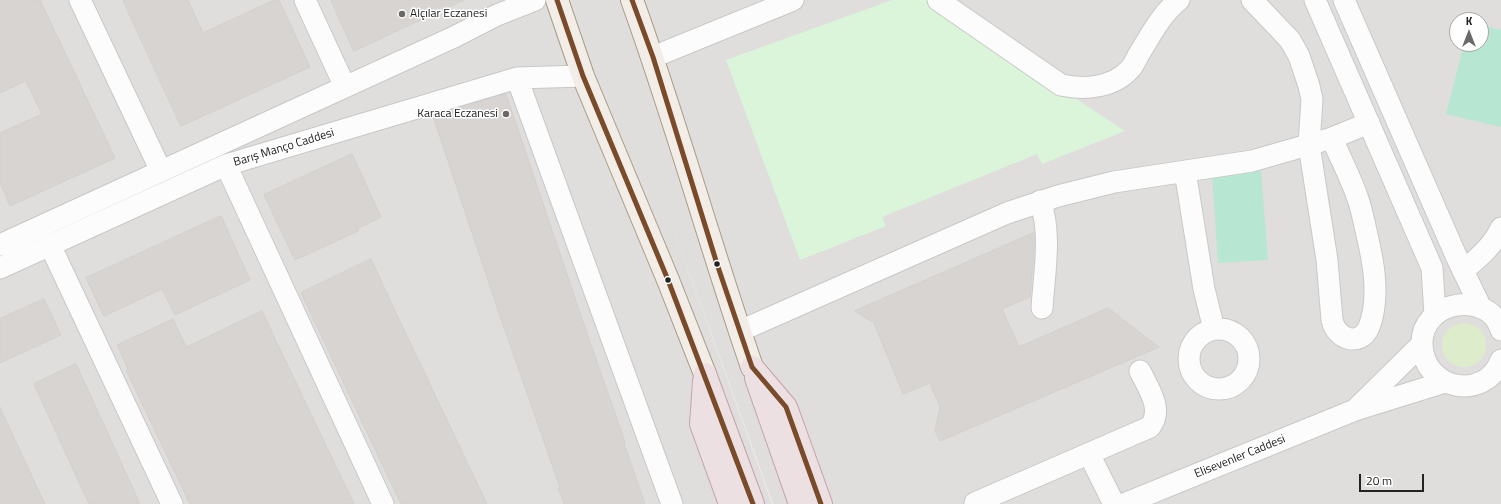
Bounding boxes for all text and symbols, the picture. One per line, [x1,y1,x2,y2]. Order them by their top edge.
place label: Alçılar Eczanesi [410,7,487,21]
marker: Alçılar Eczanesi [397,9,407,19]
north arrow [1449,12,1489,52]
text: K [1466,13,1472,29]
place label: Karaca Eczanesi [417,107,498,121]
marker: Karaca Eczanesi [501,109,511,119]
street label: Barış Manço Caddesi [232,126,336,170]
unlabelled marker [712,259,722,269]
unlabelled marker [663,275,673,285]
street label: Elisevenler Caddesi [1192,432,1288,482]
scale bar [1361,466,1426,492]
text: 20 m [1366,471,1392,490]

